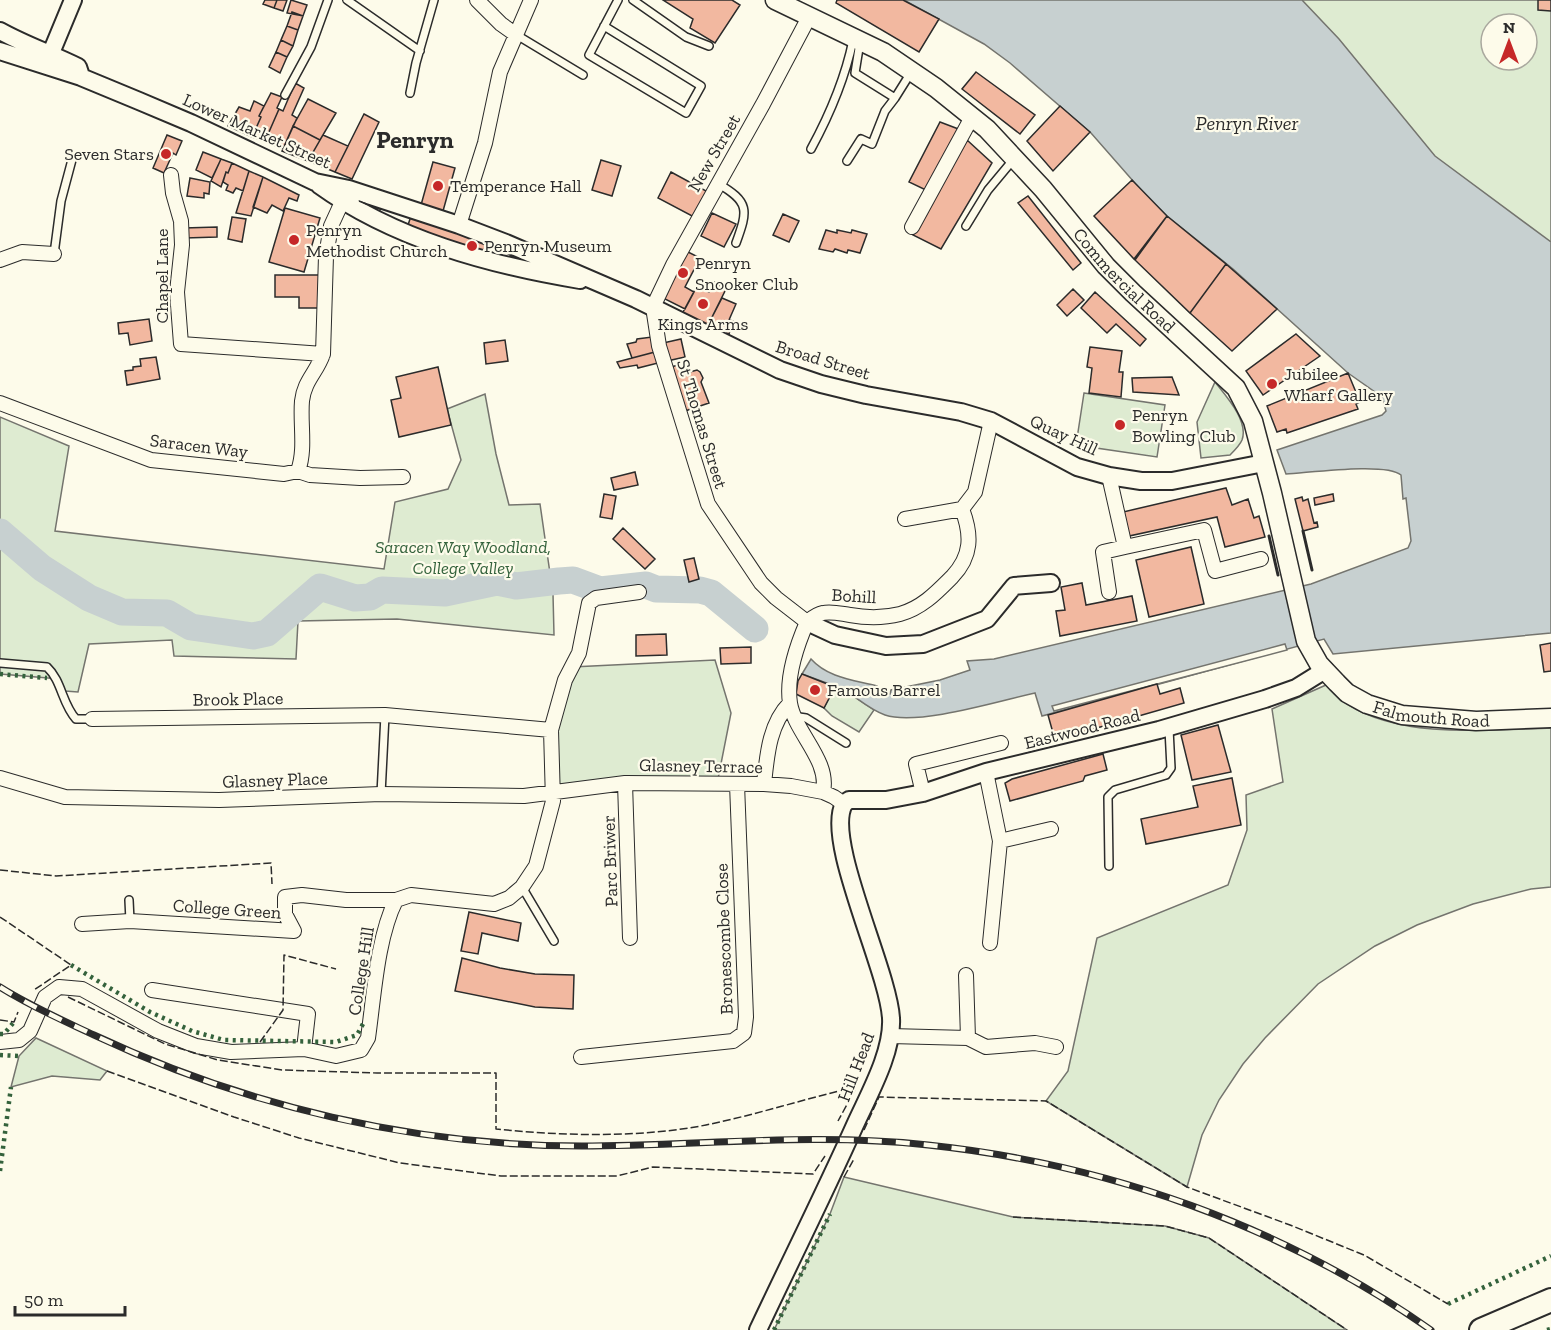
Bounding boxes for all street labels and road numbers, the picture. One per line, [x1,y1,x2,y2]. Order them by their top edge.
street label: Lower Market Street [180,88,335,174]
street label: New Street [683,110,745,196]
street label: Commercial Road [1068,224,1180,338]
street label: Chapel Lane [151,229,173,323]
street label: Broad Street [773,335,873,385]
street label: St Thomas Street [672,357,732,492]
street label: Quay Hill [1026,410,1102,460]
street label: Saracen Way [149,429,250,463]
street label: Bohill [831,584,877,608]
street label: Brook Place [192,687,284,711]
street label: Falmouth Road [1370,696,1490,732]
street label: Eastwood Road [1022,704,1142,754]
street label: Glasney Terrace [639,754,763,778]
street label: Glasney Place [222,767,328,793]
street label: Parc Briwer [597,815,623,907]
street label: Bronescombe Close [710,863,738,1015]
street label: College Green [172,894,283,924]
street label: College Hill [343,925,379,1017]
street label: Hill Head [833,1029,879,1105]

